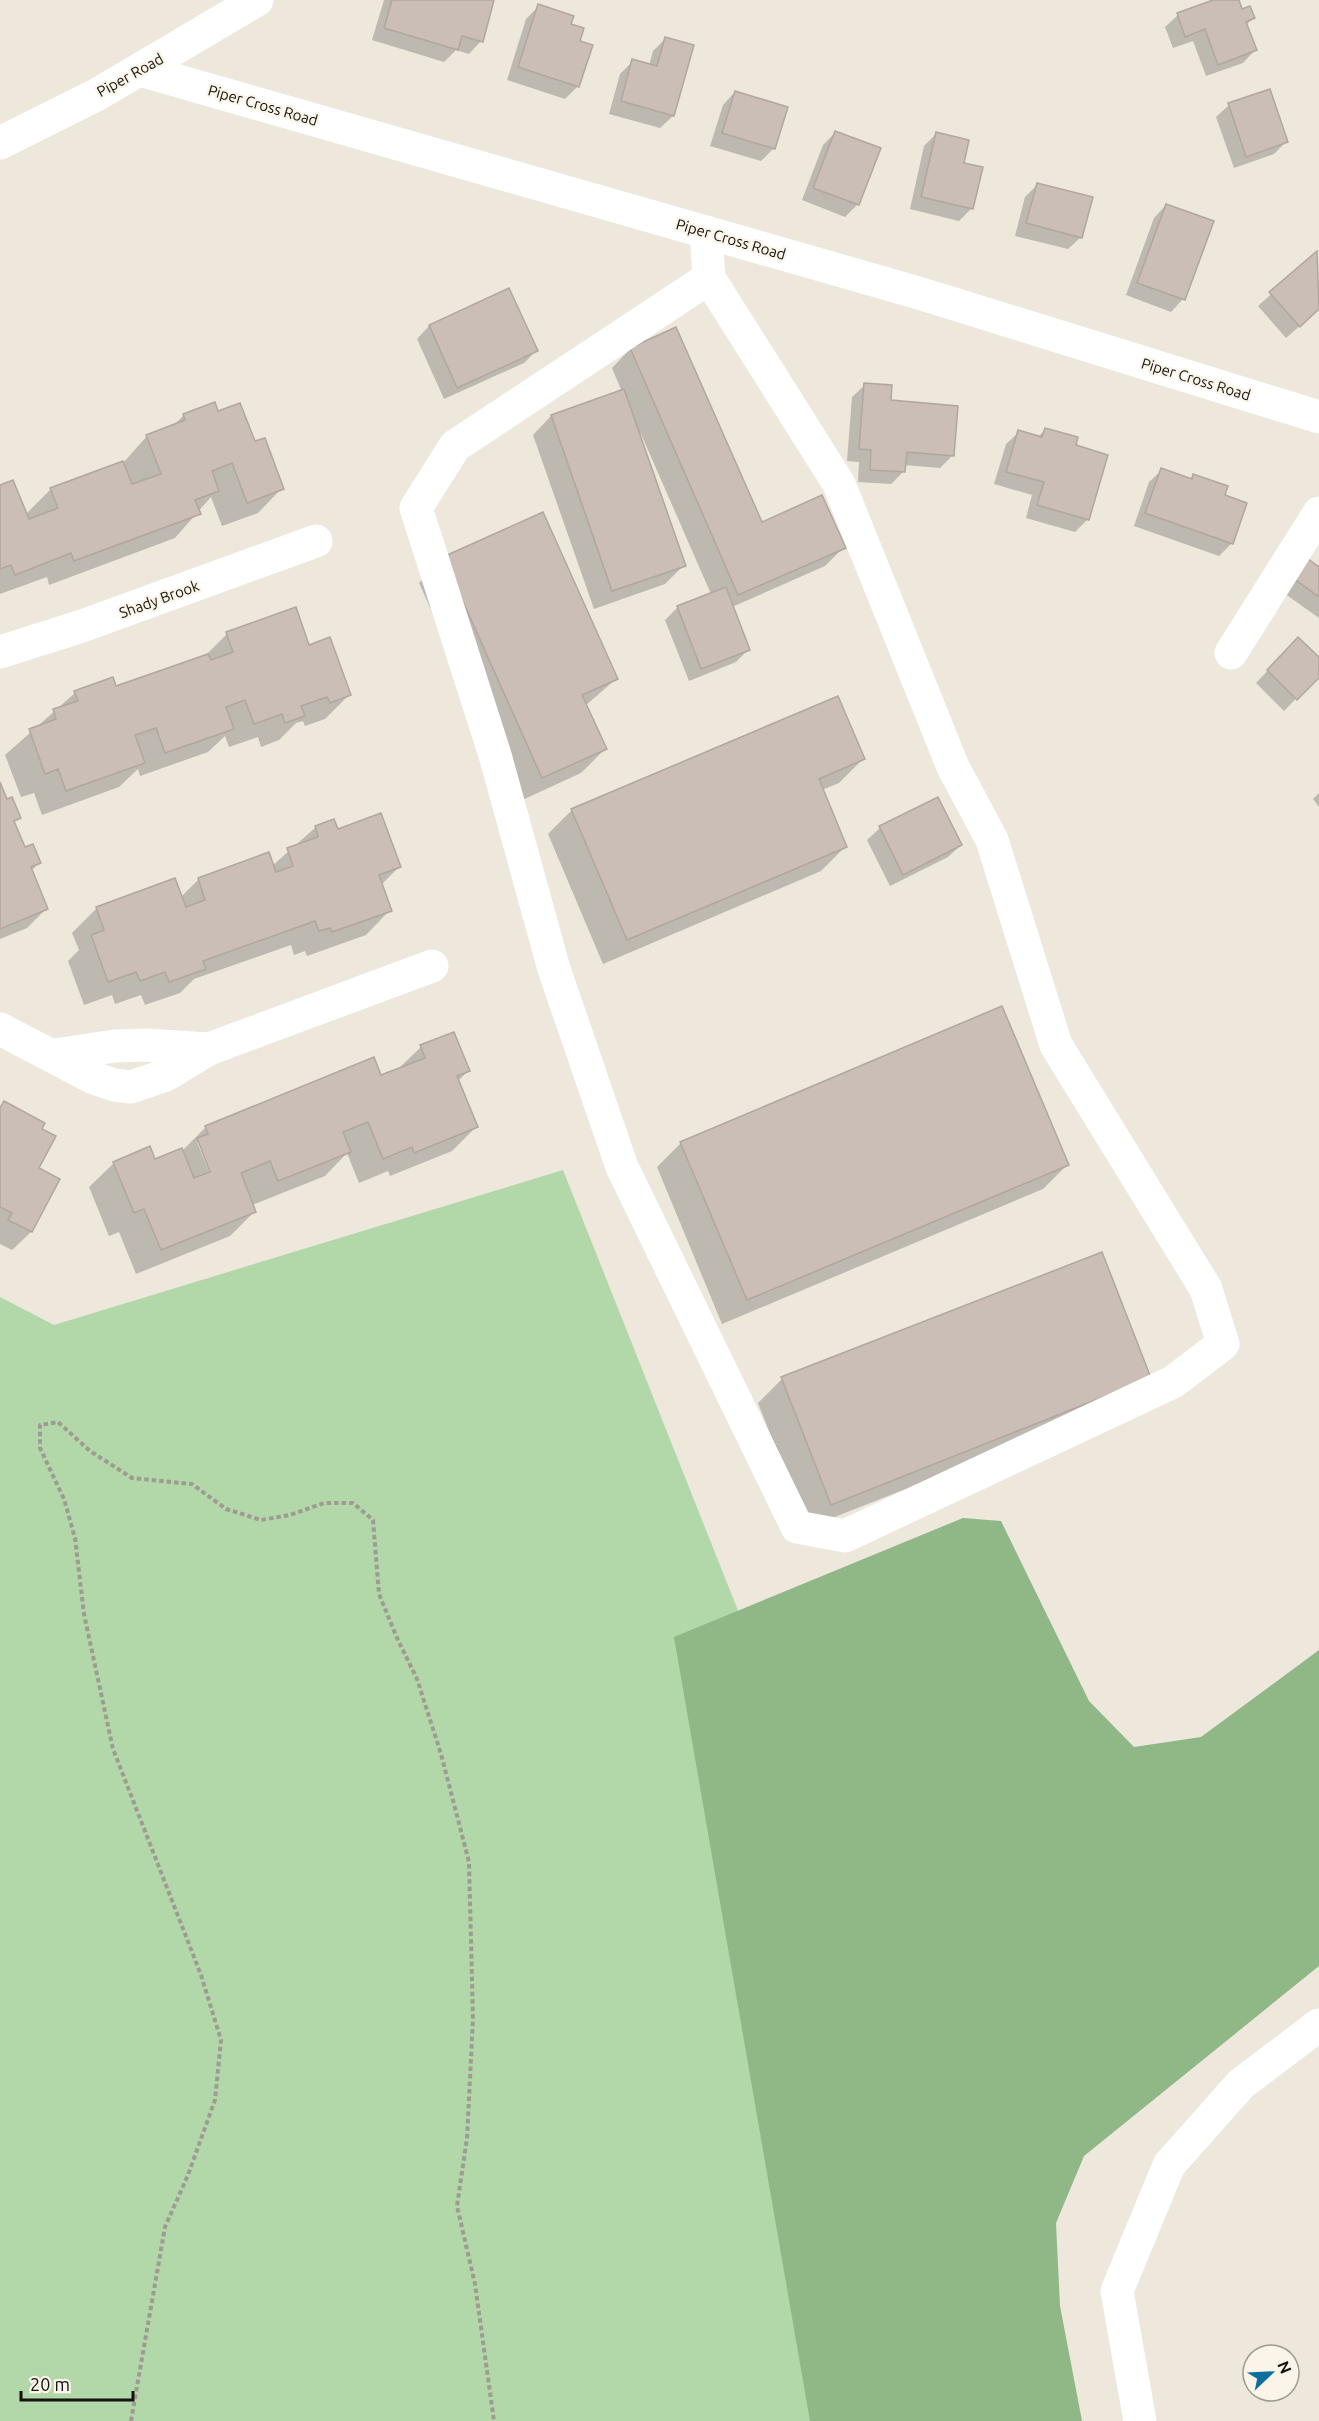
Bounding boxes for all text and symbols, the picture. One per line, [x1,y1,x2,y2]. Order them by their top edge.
street label: Piper Road [94,50,166,100]
street label: Piper Cross Road [206,81,320,129]
street label: Piper Cross Road [674,215,788,263]
street label: Piper Cross Road [1139,354,1253,404]
street label: Shady Brook [117,577,202,621]
north arrow [1241,2343,1301,2403]
text: N [1274,2358,1295,2376]
scale bar [21,2364,134,2402]
text: 20 m [30,2374,70,2394]

